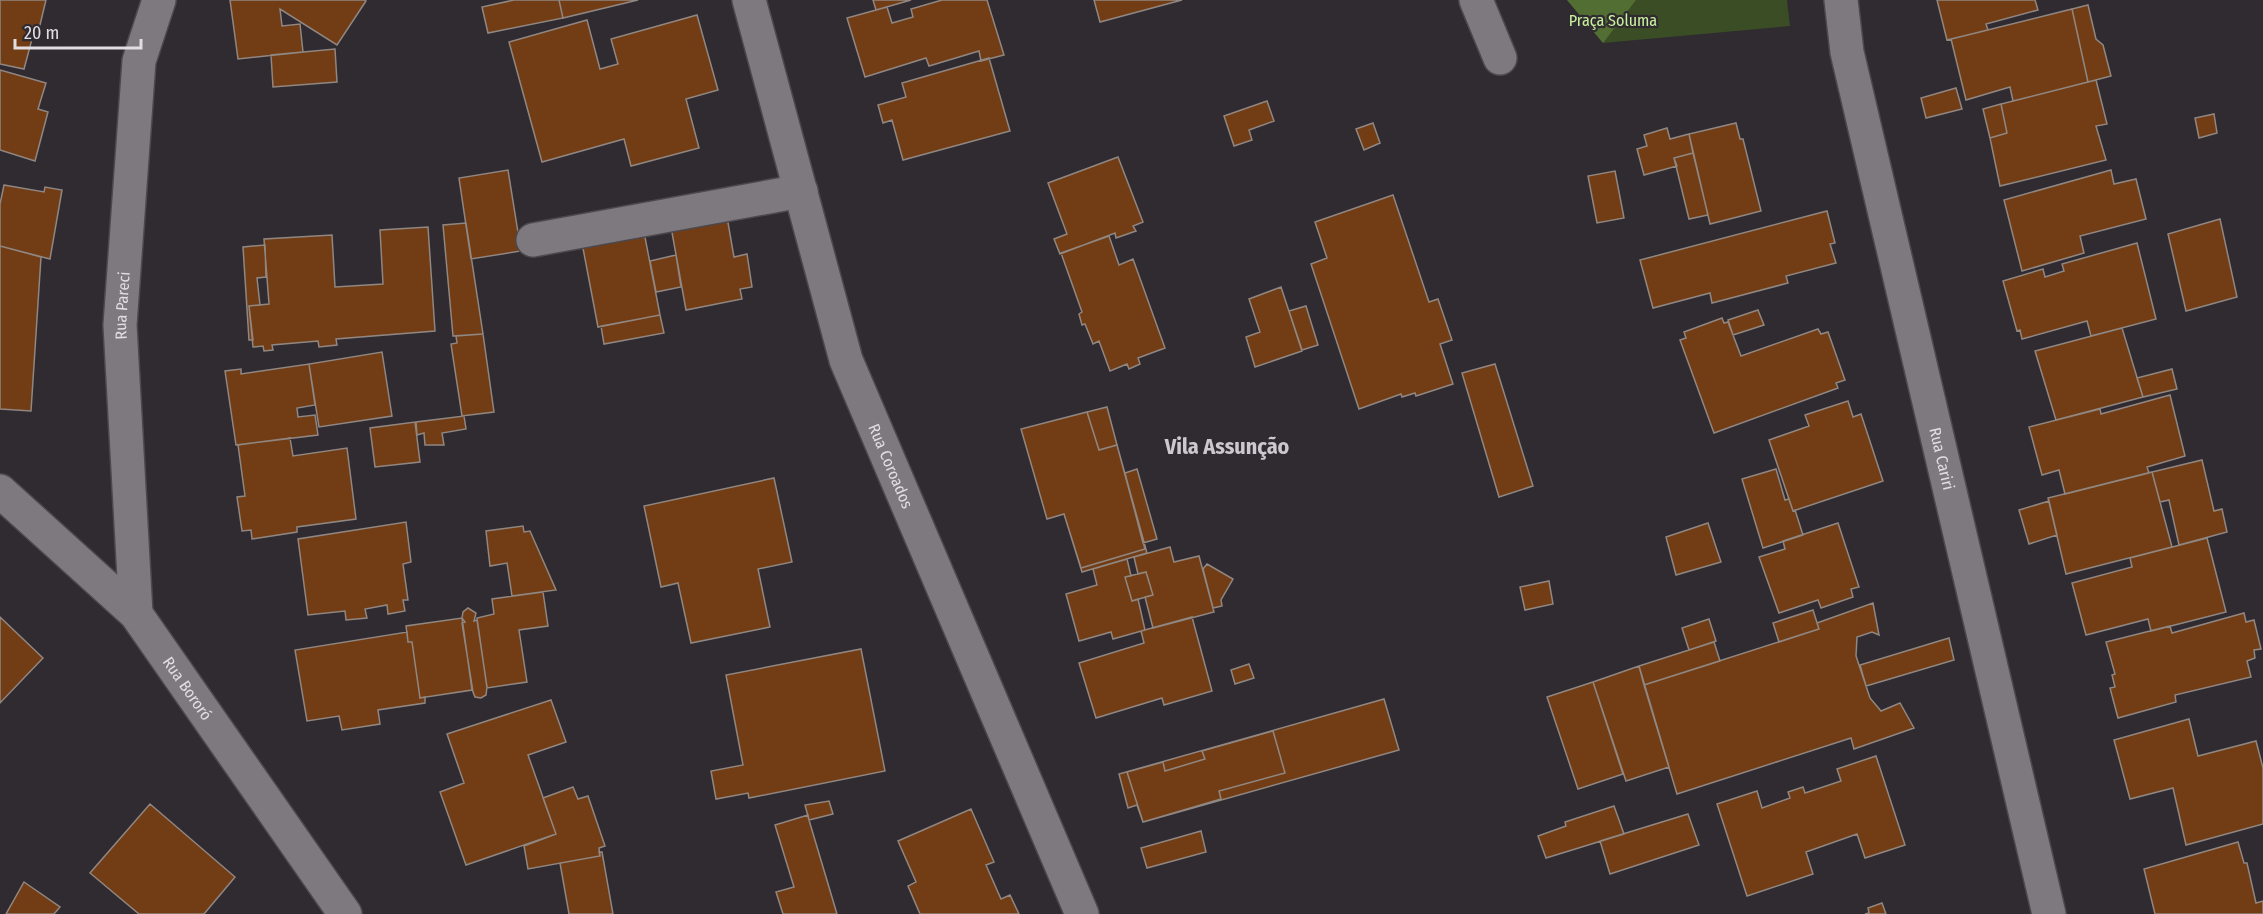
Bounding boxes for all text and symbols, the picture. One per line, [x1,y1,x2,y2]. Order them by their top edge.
park label: Praça Soluma [1569,11,1657,30]
scale bar [15,12,141,50]
text: 20 m [24,22,59,44]
street label: Rua Pareci [110,271,133,340]
street label: Rua Coroados [865,421,918,511]
street label: Rua Cariri [1926,425,1959,492]
district label: Vila Assunção [1164,433,1290,460]
street label: Rua Bororó [159,653,216,724]

